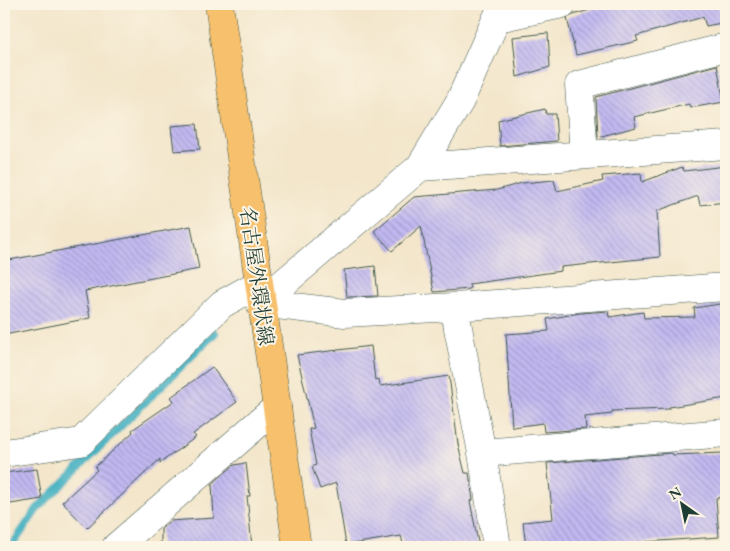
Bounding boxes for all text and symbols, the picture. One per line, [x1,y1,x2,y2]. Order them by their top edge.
street label: 名古屋外環状線 [234,205,280,347]
north arrow [658,478,708,528]
text: N [665,482,685,504]

